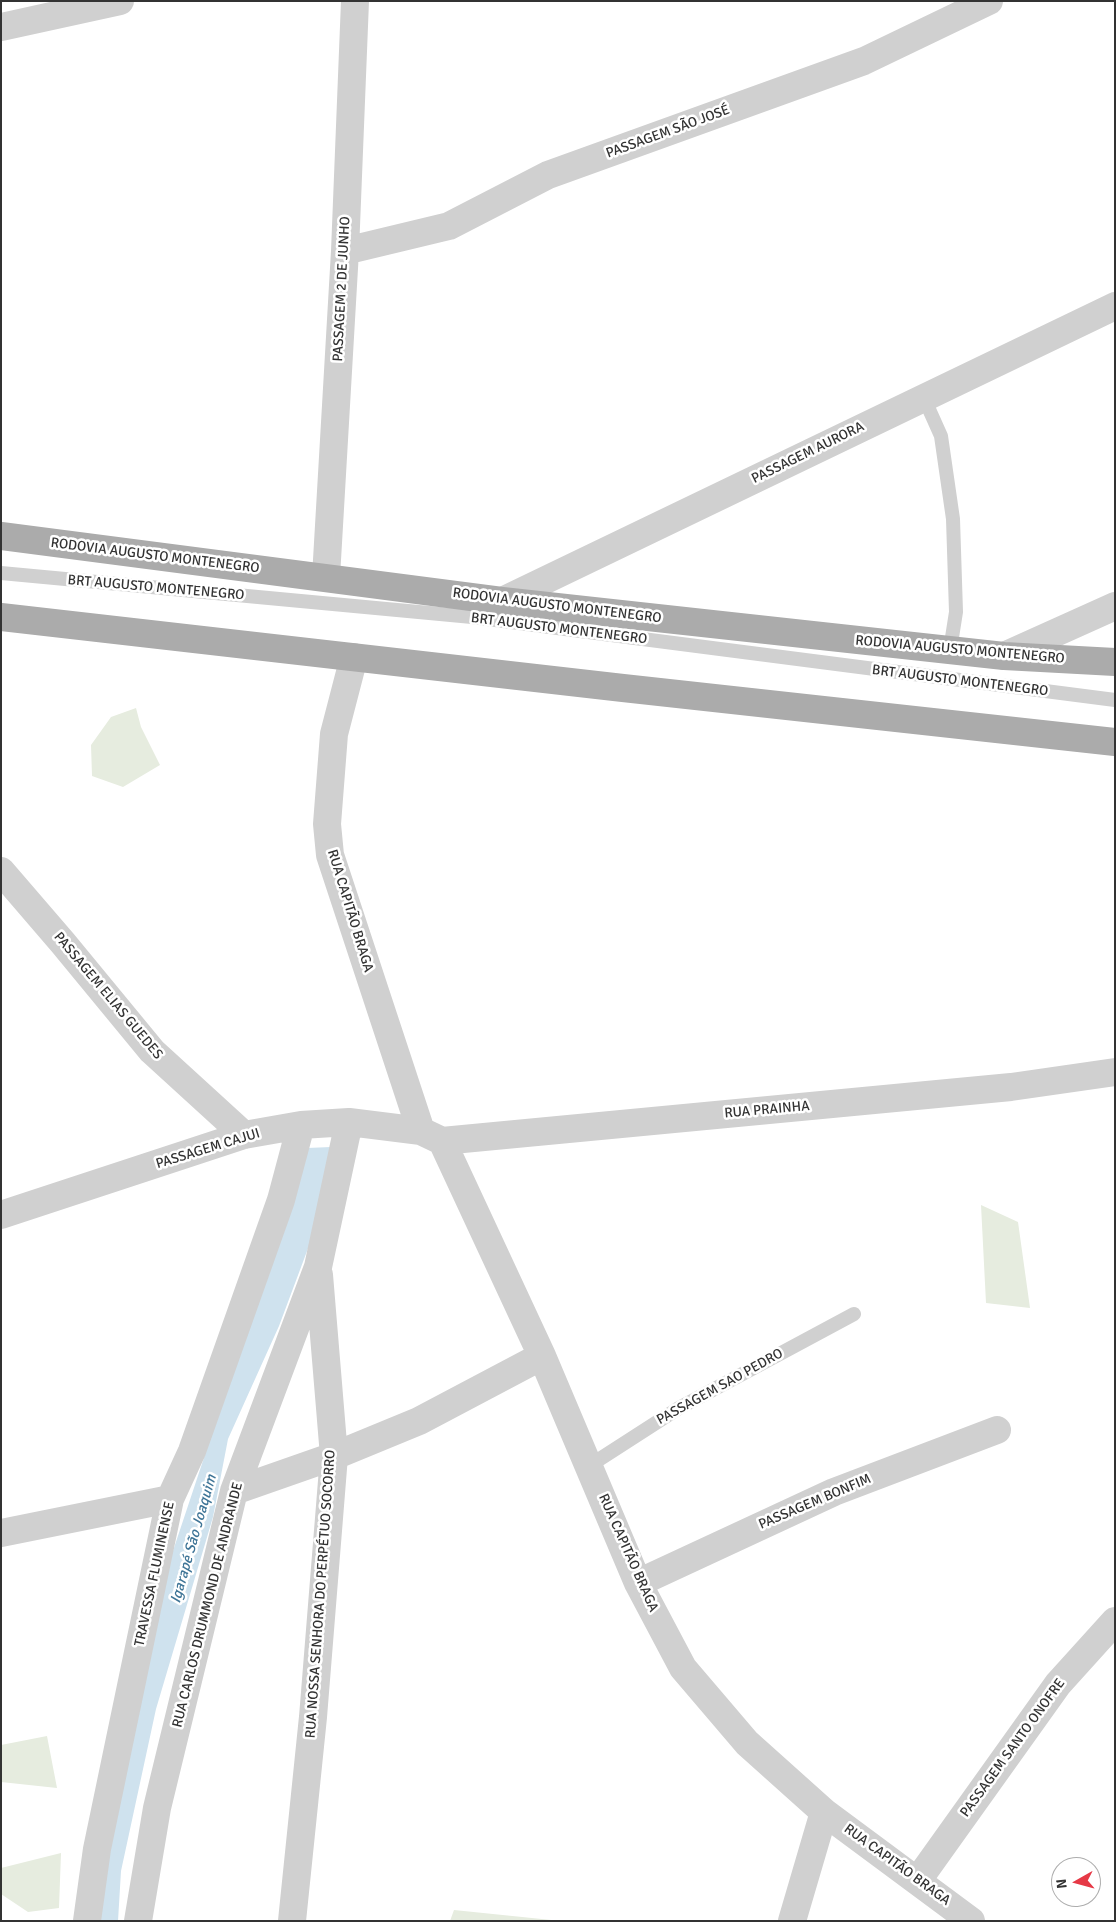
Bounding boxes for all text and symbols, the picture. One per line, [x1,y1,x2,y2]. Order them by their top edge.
street label: PASSAGEM SÃO JOSÉ [604,102,732,162]
street label: PASSAGEM 2 DE JUNHO [330,216,354,362]
street label: PASSAGEM AURORA [749,419,867,487]
street label: RODOVIA AUGUSTO MONTENEGRO [50,535,260,577]
street label: BRT AUGUSTO MONTENEGRO [67,572,245,604]
street label: RODOVIA AUGUSTO MONTENEGRO [452,585,662,627]
street label: BRT AUGUSTO MONTENEGRO [470,610,648,648]
street label: RODOVIA AUGUSTO MONTENEGRO [855,632,1065,668]
street label: BRT AUGUSTO MONTENEGRO [871,662,1049,700]
street label: RUA CAPITÃO BRAGA [323,848,377,974]
street label: PASSAGEM ELIAS GUEDES [50,929,166,1063]
street label: RUA PRAINHA [724,1098,810,1122]
street label: PASSAGEM CAJUI [154,1125,262,1173]
street label: PASSAGEM SAO PEDRO [654,1345,786,1429]
street label: RUA NOSSA SENHORA DO PERPÉTUO SOCORRO [303,1449,339,1739]
street label: PASSAGEM BONFIM [756,1471,874,1533]
water label: Igarapé São Joaquim [167,1473,221,1605]
street label: RUA CARLOS DRUMMOND DE ANDRANDE [169,1481,247,1729]
street label: RUA CAPITÃO BRAGA [594,1491,662,1615]
street label: TRAVESSA FLUMINENSE [131,1500,179,1648]
street label: PASSAGEM SANTO ONOFRE [957,1675,1069,1821]
street label: RUA CAPITÃO BRAGA [840,1821,954,1909]
north arrow [1051,1857,1101,1907]
text: N [1053,1878,1071,1890]

